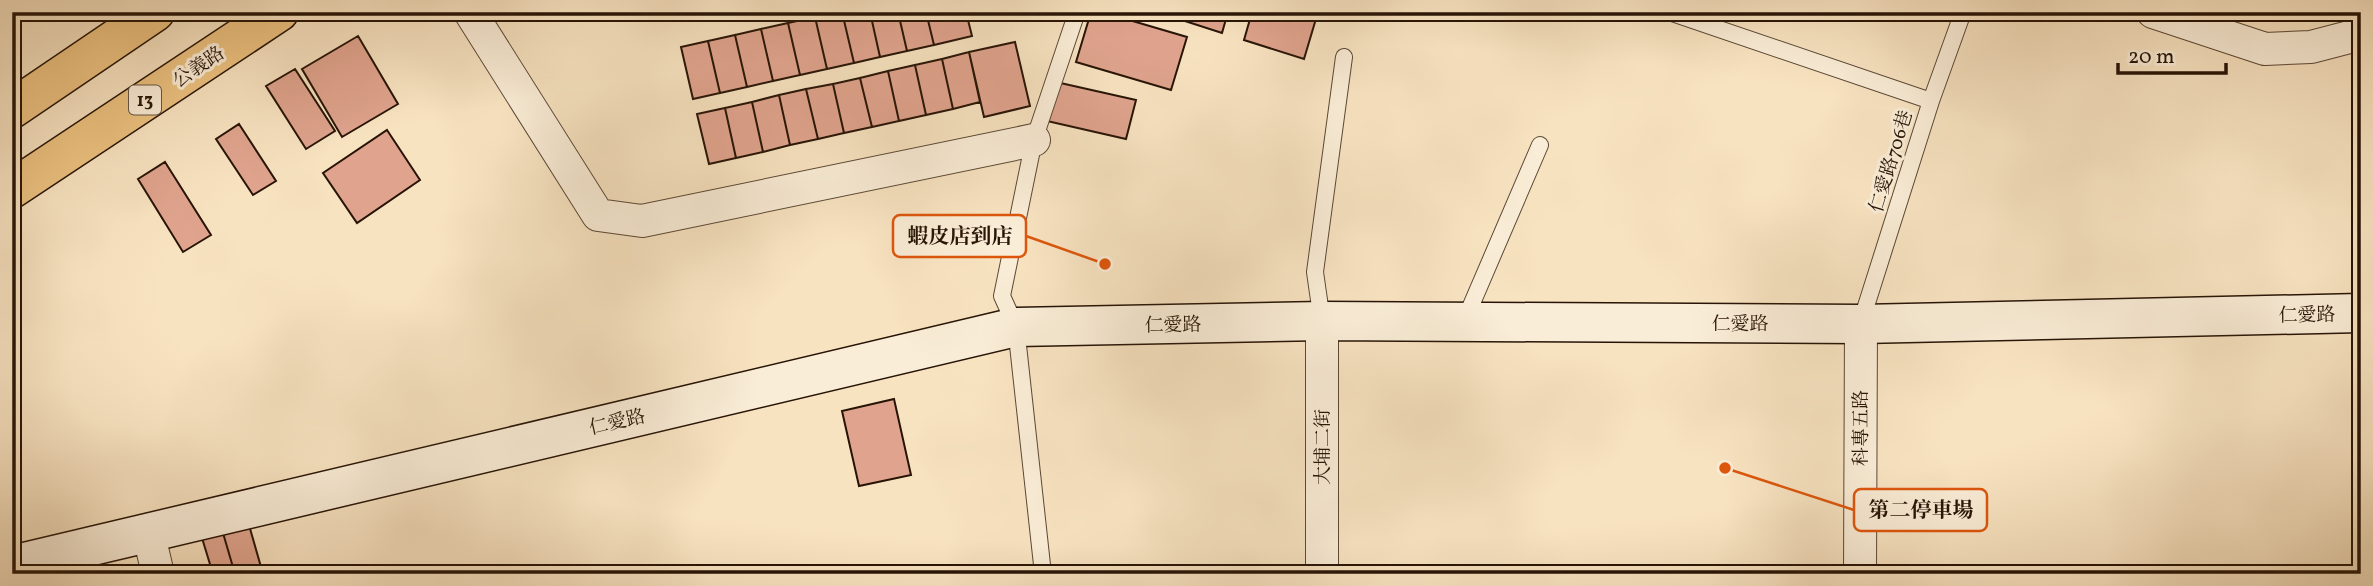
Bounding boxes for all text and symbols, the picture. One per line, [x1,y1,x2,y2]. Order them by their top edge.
scale bar [2118,32,2226,76]
street label: 公義路 [168,41,230,94]
text: 20 m [2128,43,2174,72]
road number: 13 [129,86,161,114]
street label: 仁愛路706巷 [1864,107,1920,216]
callout: 蝦皮店到店 [893,215,1026,257]
text: 蝦皮店到店 [908,223,1013,252]
street label: 仁愛路 [2278,303,2336,329]
street label: 仁愛路 [1711,312,1769,338]
street label: 仁愛路 [1144,313,1202,339]
street label: 科專五路 [1849,390,1875,466]
street label: 仁愛路 [587,404,648,442]
street label: 大埔二街 [1311,409,1337,485]
callout: 第二停車場 [1854,489,1987,531]
text: 第二停車場 [1869,497,1974,526]

